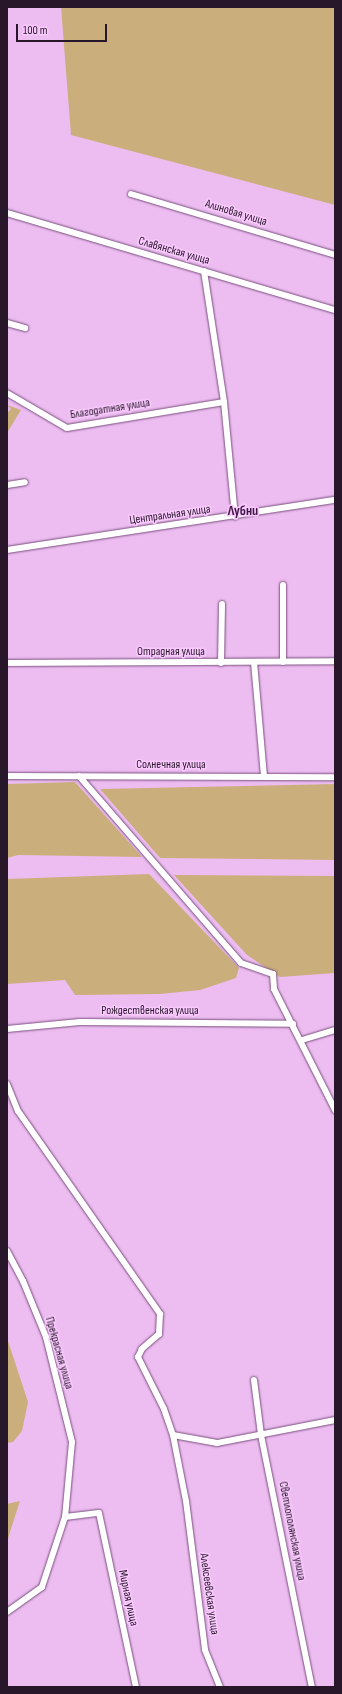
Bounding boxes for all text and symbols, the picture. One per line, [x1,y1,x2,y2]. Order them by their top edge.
scale bar [18,16,109,42]
text: 100 m [23,23,48,38]
street label: Алиновая улица [203,197,269,229]
street label: Славянская улица [137,234,211,268]
street label: Благодатная улица [69,396,151,422]
street label: Центральная улица [129,502,211,528]
district label: Лубни [228,503,258,519]
street label: Отрадная улица [137,645,205,659]
street label: Солнечная улица [136,758,206,772]
street label: Рождественская улица [101,1004,199,1018]
street label: Прекрасная улица [42,1315,76,1391]
street label: Светлополянская улица [275,1480,309,1582]
street label: Алексеевская улица [196,1552,222,1636]
street label: Мирная улица [115,1569,141,1627]

